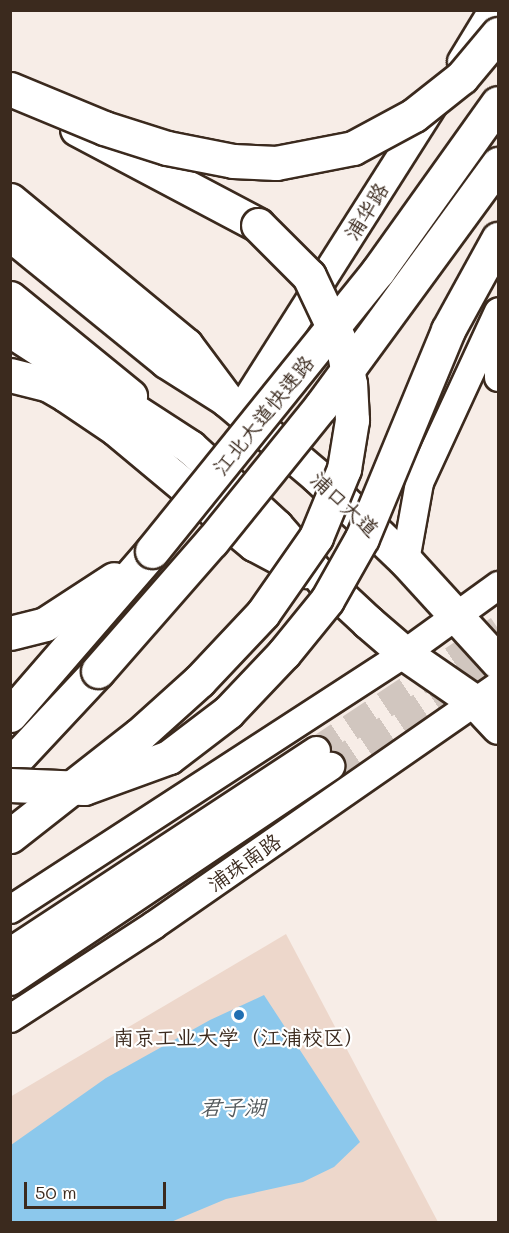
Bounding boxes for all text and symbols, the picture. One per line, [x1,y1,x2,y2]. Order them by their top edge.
street label: 浦华路 [339,178,393,244]
street label: 江北大道快速路 [207,350,319,480]
street label: 浦口大道 [306,466,384,542]
street label: 浦珠南路 [202,828,286,896]
marker: 南京工业大学（江浦校区） [232,1008,246,1022]
place label: 南京工业大学（江浦校区） [113,1024,365,1050]
water label: 君子湖 [200,1094,266,1120]
scale bar [27,1170,170,1208]
text: 50 m [35,1180,77,1204]

